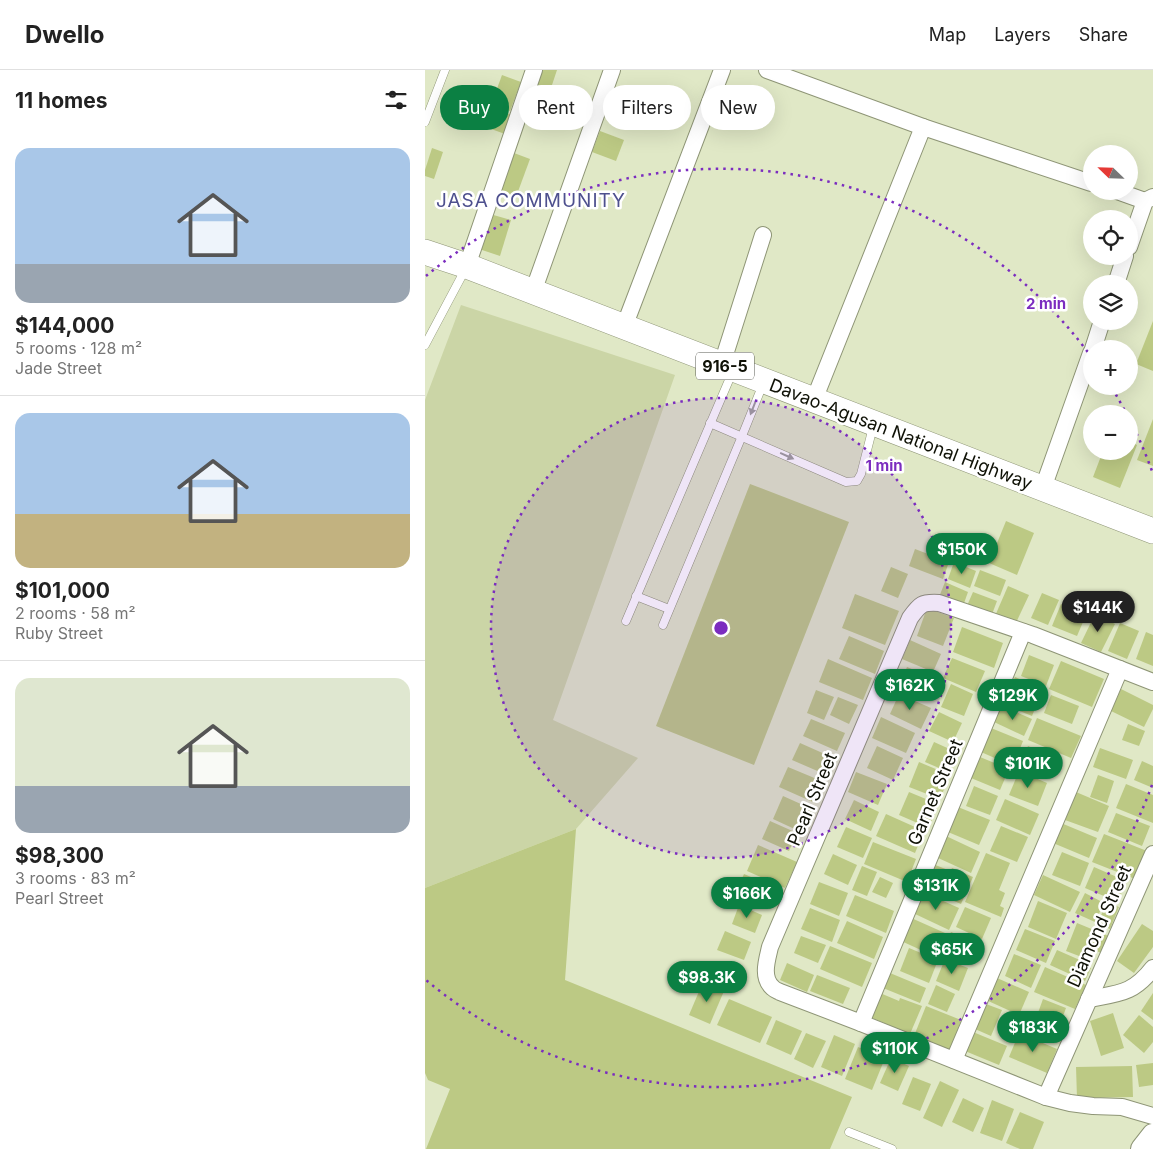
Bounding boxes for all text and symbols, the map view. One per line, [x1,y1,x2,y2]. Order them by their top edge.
text: Dwello [25,20,104,49]
text: Map [929,24,966,45]
text: Layers [994,24,1051,45]
text: Share [1079,24,1128,45]
chip: Buy [440,85,509,130]
chip: Rent [519,85,593,130]
chip: Filters [603,85,691,130]
chip: New [701,85,775,130]
icon: filters [382,86,410,114]
text: 11 homes [15,88,107,113]
north arrow [1083,145,1137,200]
map controls [1083,145,1138,460]
icon: home [168,180,258,270]
district label: JASA COMMUNITY [436,189,626,212]
button: locate [1083,210,1138,265]
button: layers [1083,275,1138,330]
text: 2 min [1026,294,1066,313]
text: $144,000 [15,313,114,338]
text: 5 rooms · 128 m² [15,338,142,358]
button: + [1083,340,1138,395]
road number: 916-5 [696,352,754,380]
text: Jade Street [15,358,102,378]
street label: Davao-Agusan National Highway [767,374,1035,494]
one-way arrow [749,401,757,416]
button: − [1083,405,1138,460]
icon: home [168,446,258,536]
one-way arrow [780,452,794,460]
text: 1 min [865,456,903,475]
pin: $150K [927,532,997,575]
text: $150K [937,539,987,559]
text: $101,000 [15,578,110,603]
pin: $144K [1063,590,1133,633]
text: $144K [1073,597,1123,617]
text: 2 rooms · 58 m² [15,603,135,623]
centre of rings [712,619,730,637]
text: Ruby Street [15,623,103,643]
pin: $162K [875,668,945,711]
text: $162K [885,675,935,695]
pin: $129K [978,678,1048,721]
text: $129K [988,685,1038,705]
icon: home [168,711,258,801]
street label: Garnet Street [903,736,967,848]
pin: $101K [993,746,1063,789]
street label: Pearl Street [783,749,841,849]
text: $101K [1005,753,1051,773]
text: $98,300 [15,843,104,868]
street label: Diamond Street [1063,862,1135,990]
text: 3 rooms · 83 m² [15,868,136,888]
pin: $131K [901,868,971,911]
text: $131K [913,875,959,895]
pin: $166K [712,876,782,919]
text: $166K [722,883,772,903]
text: Pearl Street [15,888,103,908]
pin: $65K [922,932,982,975]
text: $65K [931,939,973,959]
pin: $98.3K [666,960,748,1003]
text: $98.3K [678,967,736,987]
pin: $183K [998,1010,1068,1053]
text: $183K [1008,1017,1058,1037]
pin: $110K [860,1032,930,1074]
text: $110K [872,1038,918,1058]

